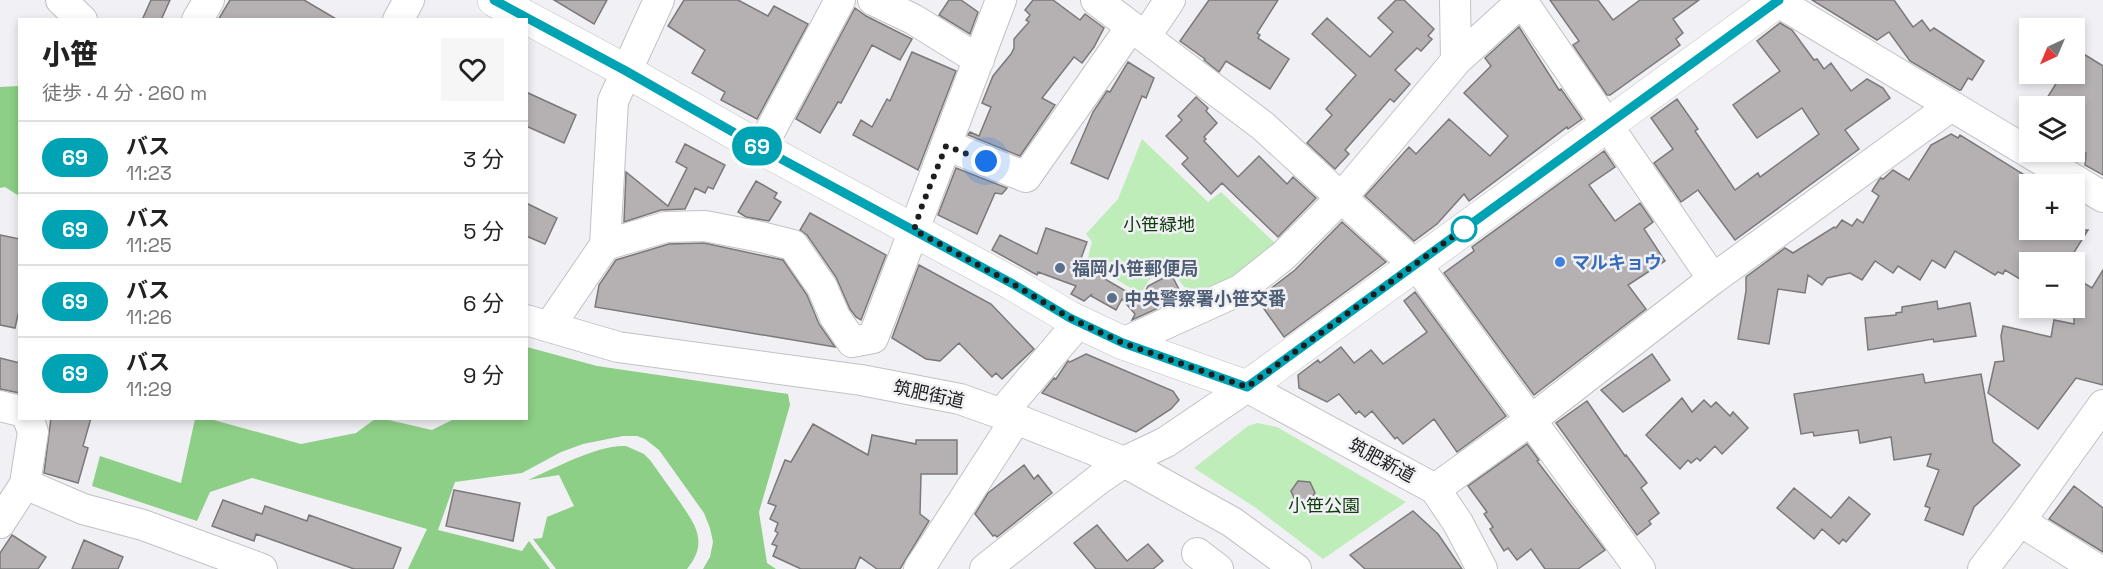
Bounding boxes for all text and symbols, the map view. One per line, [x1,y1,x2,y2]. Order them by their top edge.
north arrow [2019,18,2085,84]
map controls [2019,18,2085,318]
text: 小笹 [42,36,98,72]
button: heart [441,38,504,101]
text: 徒歩 · 4 分 · 260 m [42,80,207,106]
button: layers [2019,96,2085,162]
line badge: 69 [730,126,784,166]
text: バス [126,132,170,160]
text: 69 [744,133,770,160]
text: 69 [62,144,88,171]
text: 3 分 [463,145,504,173]
your location [971,146,1001,176]
text: 11:23 [126,160,172,186]
button: + [2019,174,2085,240]
text: バス [126,204,170,232]
park label: 小笹緑地 [1123,213,1195,236]
text: 69 [62,216,88,243]
unlabelled marker [1451,216,1477,242]
text: 5 分 [463,217,504,245]
text: 11:25 [126,232,172,258]
place label: マルキョウ [1572,251,1662,274]
button: − [2019,252,2085,318]
marker: マルキョウ [1553,255,1567,269]
place label: 福岡小笹郵便局 [1072,257,1198,280]
marker: 福岡小笹郵便局 [1053,261,1067,275]
text: バス [126,276,170,304]
place label: 中央警察署小笹交番 [1124,287,1286,310]
text: 69 [62,288,88,315]
text: 6 分 [463,289,504,317]
marker: 中央警察署小笹交番 [1105,291,1119,305]
text: 11:26 [126,304,172,330]
text: バス [126,348,170,376]
text: 69 [62,360,88,387]
text: 9 分 [463,361,504,389]
street label: 筑肥街道 [891,375,967,413]
text: 11:29 [126,376,172,402]
street label: 筑肥新道 [1345,433,1419,487]
park label: 小笹公園 [1288,494,1360,517]

